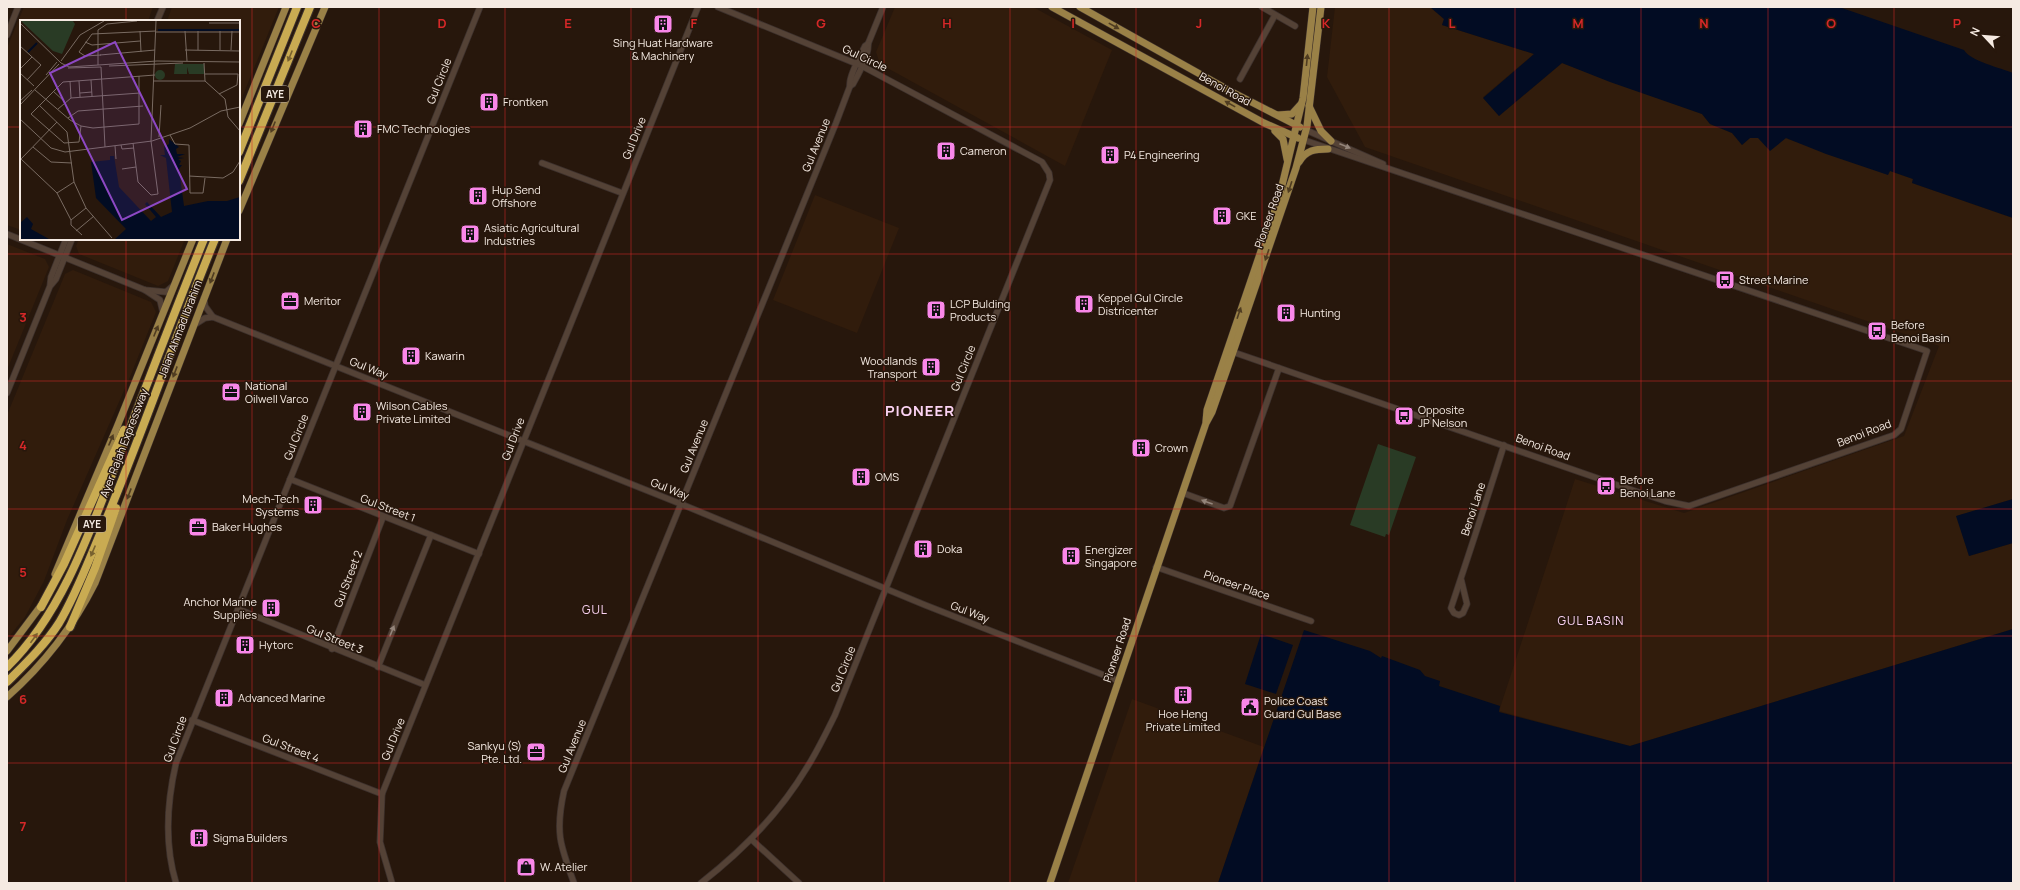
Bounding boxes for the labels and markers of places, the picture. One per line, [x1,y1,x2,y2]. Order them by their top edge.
building icon: Sing Huat Hardware & Machinery [652,13,674,35]
place label: Sing Huat Hardware & Machinery [613,35,714,63]
building icon: Frontken [478,91,500,113]
place label: Frontken [503,94,548,109]
building icon: FMC Technologies [352,118,374,140]
place label: FMC Technologies [377,121,470,136]
building icon: Cameron [935,140,957,162]
place label: Cameron [960,143,1007,158]
building icon: P4 Engineering [1099,144,1121,166]
place label: P4 Engineering [1124,147,1200,162]
place label: Hup Send Offshore [492,182,541,210]
building icon: Hup Send Offshore [467,185,489,207]
building icon: GKE [1211,205,1233,227]
place label: GKE [1236,208,1257,223]
place label: Asiatic Agricultural Industries [484,220,579,248]
building icon: Asiatic Agricultural Industries [459,223,481,245]
bus stop icon: Street Marine [1714,269,1736,291]
place label: Street Marine [1739,272,1809,287]
office icon: Meritor [279,290,301,312]
place label: Keppel Gul Circle Districenter [1098,290,1183,318]
place label: Meritor [304,293,341,308]
building icon: Keppel Gul Circle Districenter [1073,293,1095,315]
place label: LCP Bulding Products [950,296,1010,324]
building icon: LCP Bulding Products [925,299,947,321]
building icon: Hunting [1275,302,1297,324]
place label: Hunting [1300,305,1341,320]
place label: Before Benoi Basin [1891,317,1950,345]
bus stop icon: Before Benoi Basin [1866,320,1888,342]
building icon: Kawarin [400,345,422,367]
place label: Kawarin [425,348,465,363]
place label: Woodlands Transport [860,353,917,381]
building icon: Woodlands Transport [920,356,942,378]
place label: National Oilwell Varco [245,378,309,406]
office icon: National Oilwell Varco [220,381,242,403]
place label: Wilson Cables Private Limited [376,398,451,426]
building icon: Wilson Cables Private Limited [351,401,373,423]
place label: Opposite JP Nelson [1418,402,1467,430]
bus stop icon: Opposite JP Nelson [1393,405,1415,427]
building icon: Crown [1130,437,1152,459]
place label: Crown [1155,440,1188,455]
building icon: OMS [850,466,872,488]
place label: OMS [875,469,899,484]
place label: Before Benoi Lane [1620,472,1676,500]
bus stop icon: Before Benoi Lane [1595,475,1617,497]
place label: Mech-Tech Systems [242,491,299,519]
building icon: Mech-Tech Systems [302,494,324,516]
office icon: Baker Hughes [187,516,209,538]
place label: Baker Hughes [212,519,282,534]
building icon: Doka [912,538,934,560]
place label: Doka [937,541,962,556]
place label: Energizer Singapore [1085,542,1137,570]
building icon: Energizer Singapore [1060,545,1082,567]
place label: Anchor Marine Supplies [183,594,258,622]
building icon: Anchor Marine Supplies [260,597,282,619]
building icon: Hytorc [234,634,256,656]
place label: Hytorc [259,637,293,652]
building icon: Hoe Heng Private Limited [1172,684,1194,706]
building icon: Advanced Marine [213,687,235,709]
place label: Advanced Marine [238,690,326,705]
place label: Police Coast Guard Gul Base [1264,693,1342,721]
public building icon: Police Coast Guard Gul Base [1239,696,1261,718]
place label: Hoe Heng Private Limited [1146,706,1220,734]
place label: Sankyu (S) Pte. Ltd. [468,738,522,766]
office icon: Sankyu (S) Pte. Ltd. [525,741,547,763]
building icon: Sigma Builders [188,827,210,849]
place label: Sigma Builders [213,830,288,845]
shop icon: W. Atelier [515,856,537,878]
place label: W. Atelier [540,859,588,874]

